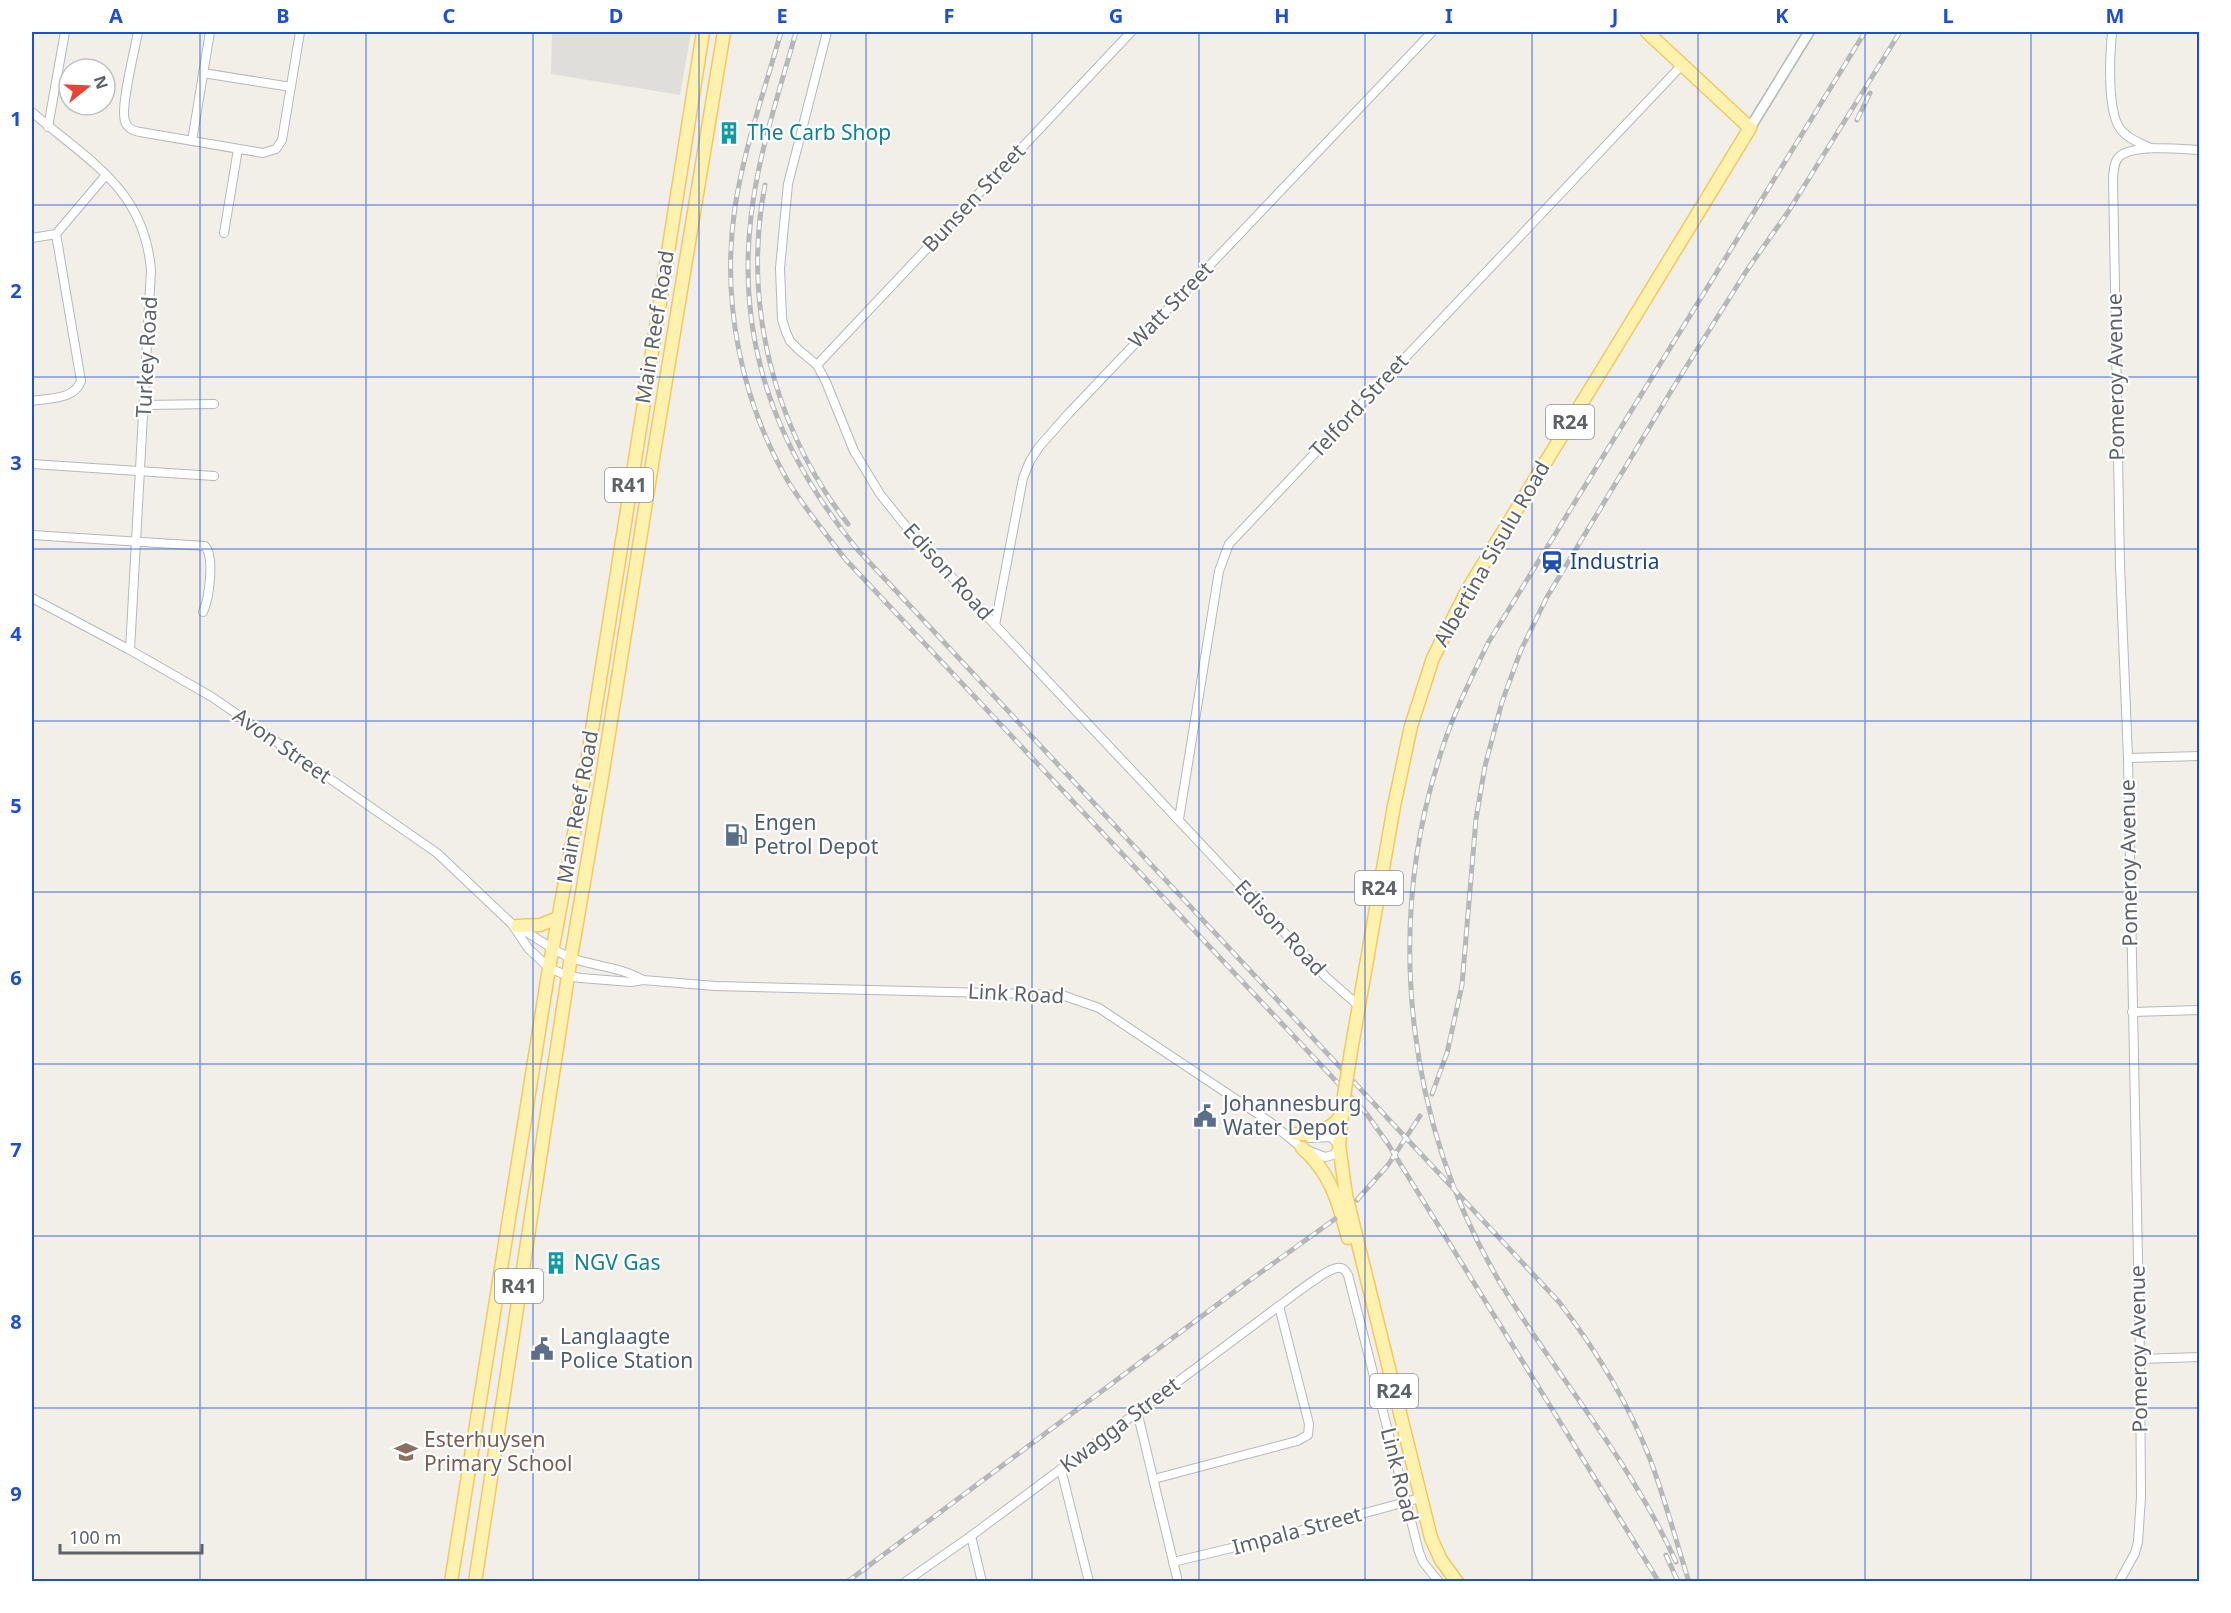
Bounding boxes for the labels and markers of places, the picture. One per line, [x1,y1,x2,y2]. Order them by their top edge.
place label: The Carb Shop [747,118,891,146]
building icon: The Carb Shop [716,120,742,146]
place label: Industria [1570,547,1660,575]
station icon: Industria [1539,549,1565,575]
place label: Engen Petrol Depot [754,808,879,860]
fuel station icon: Engen Petrol Depot [723,822,749,848]
place label: Johannesburg Water Depot [1221,1089,1361,1141]
public building icon: Johannesburg Water Depot [1192,1103,1218,1129]
place label: NGV Gas [574,1248,660,1276]
building icon: NGV Gas [543,1250,569,1276]
place label: Langlaagte Police Station [560,1322,693,1374]
public building icon: Langlaagte Police Station [529,1336,555,1362]
place label: Esterhuysen Primary School [424,1425,572,1477]
school or university icon: Esterhuysen Primary School [393,1439,419,1465]

